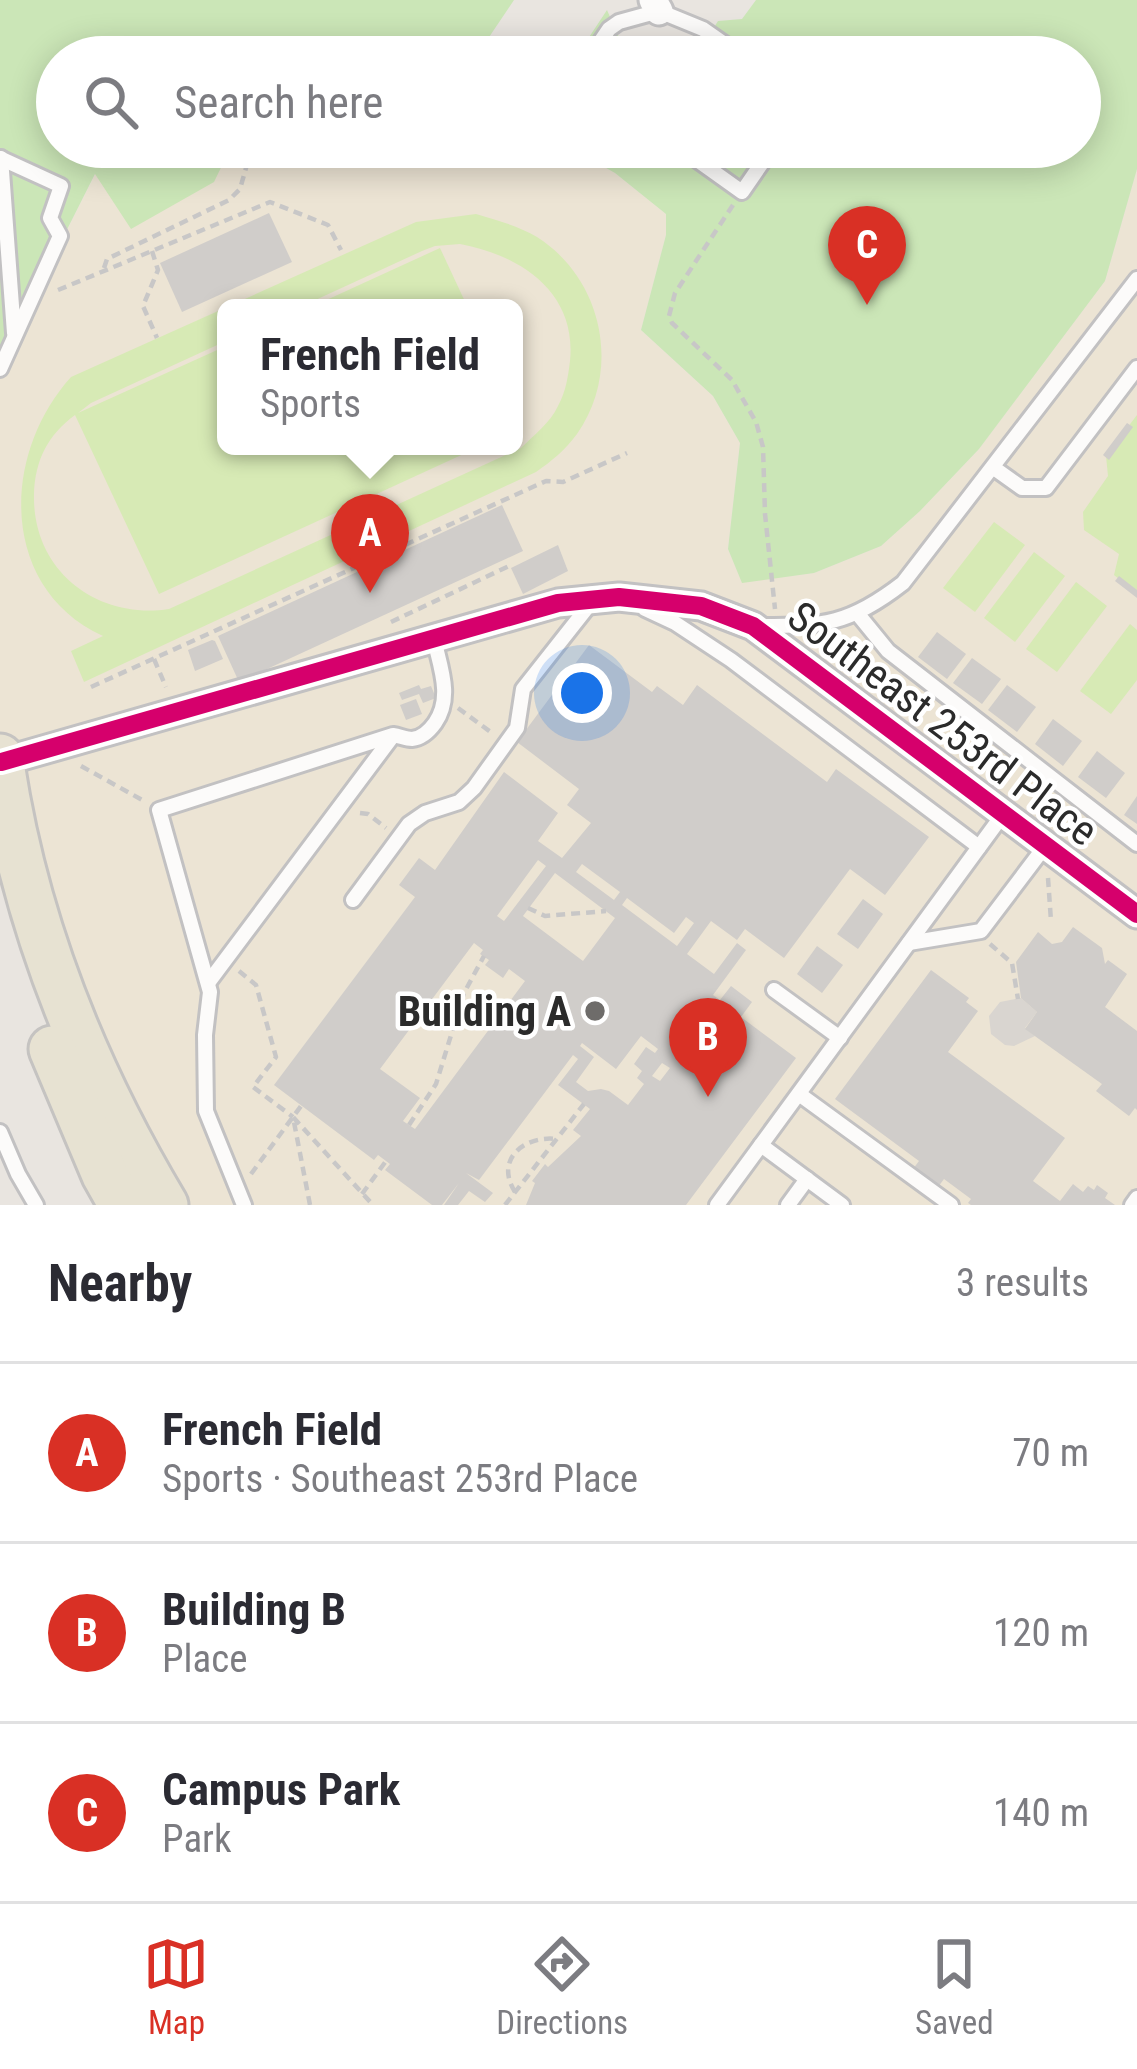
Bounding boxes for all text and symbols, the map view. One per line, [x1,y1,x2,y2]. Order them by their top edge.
search box [36,36,1101,168]
icon: search [78,69,144,135]
text: Search here [174,76,383,129]
pin: C [828,206,906,305]
popup [217,299,523,455]
text: French Field [260,328,480,381]
text: Sports [260,381,361,427]
pin: A [331,494,409,593]
street label: Southeast 253rd Place [779,591,1107,856]
your location [552,663,612,723]
place label: Building A [398,987,571,1036]
marker: Building A [582,998,608,1024]
pin: B [669,998,747,1097]
text: Nearby [48,1254,192,1313]
text: 3 results [956,1260,1089,1306]
text: French Field [162,1403,382,1456]
text: A [75,1430,99,1476]
text: 70 m [1012,1430,1089,1476]
text: Sports · Southeast 253rd Place [162,1456,638,1502]
text: Building B [162,1583,346,1636]
text: B [76,1610,98,1656]
text: 120 m [993,1610,1089,1656]
text: Place [162,1636,248,1682]
text: Campus Park [162,1763,400,1816]
text: C [76,1790,98,1836]
text: 140 m [993,1790,1089,1836]
text: Park [162,1816,232,1862]
tab: Map [143,1931,209,2042]
tab: Directions [496,1931,628,2042]
tab: Saved [915,1931,994,2042]

